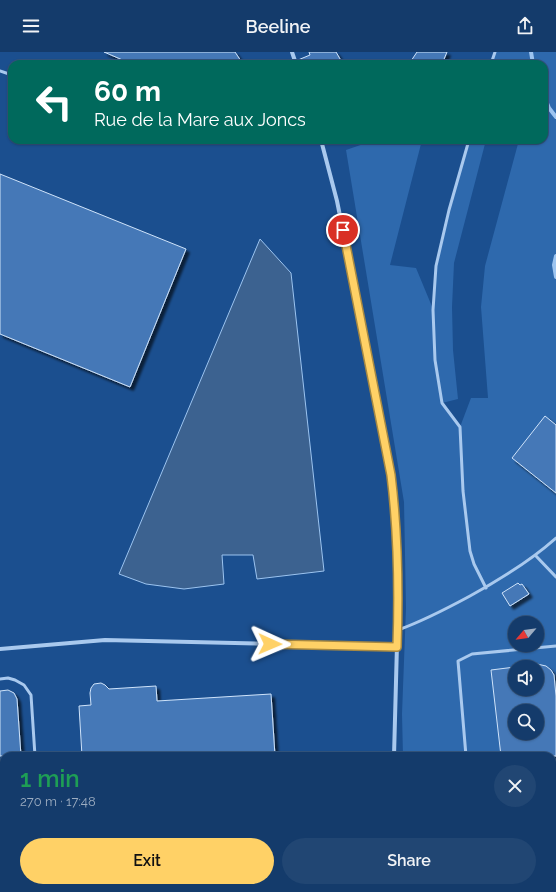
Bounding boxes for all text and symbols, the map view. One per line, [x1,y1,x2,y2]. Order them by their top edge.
icon: menu [20,15,42,37]
icon: share [514,15,536,37]
text: Beeline [246,16,310,37]
text: 60 m [94,75,161,108]
icon: left [28,76,80,128]
text: Rue de la Mare aux Joncs [94,109,306,130]
pin [326,213,360,247]
icon: arrive [332,219,354,241]
north arrow [508,616,544,652]
map controls [508,616,544,740]
position arrow [249,623,291,665]
button: sound [508,660,544,696]
button: search [508,704,544,740]
text: 1 min [20,764,80,793]
button: close [494,765,536,807]
text: 270 m · 17:48 [20,794,96,809]
button: Exit [20,838,274,884]
button: Share [282,838,536,884]

